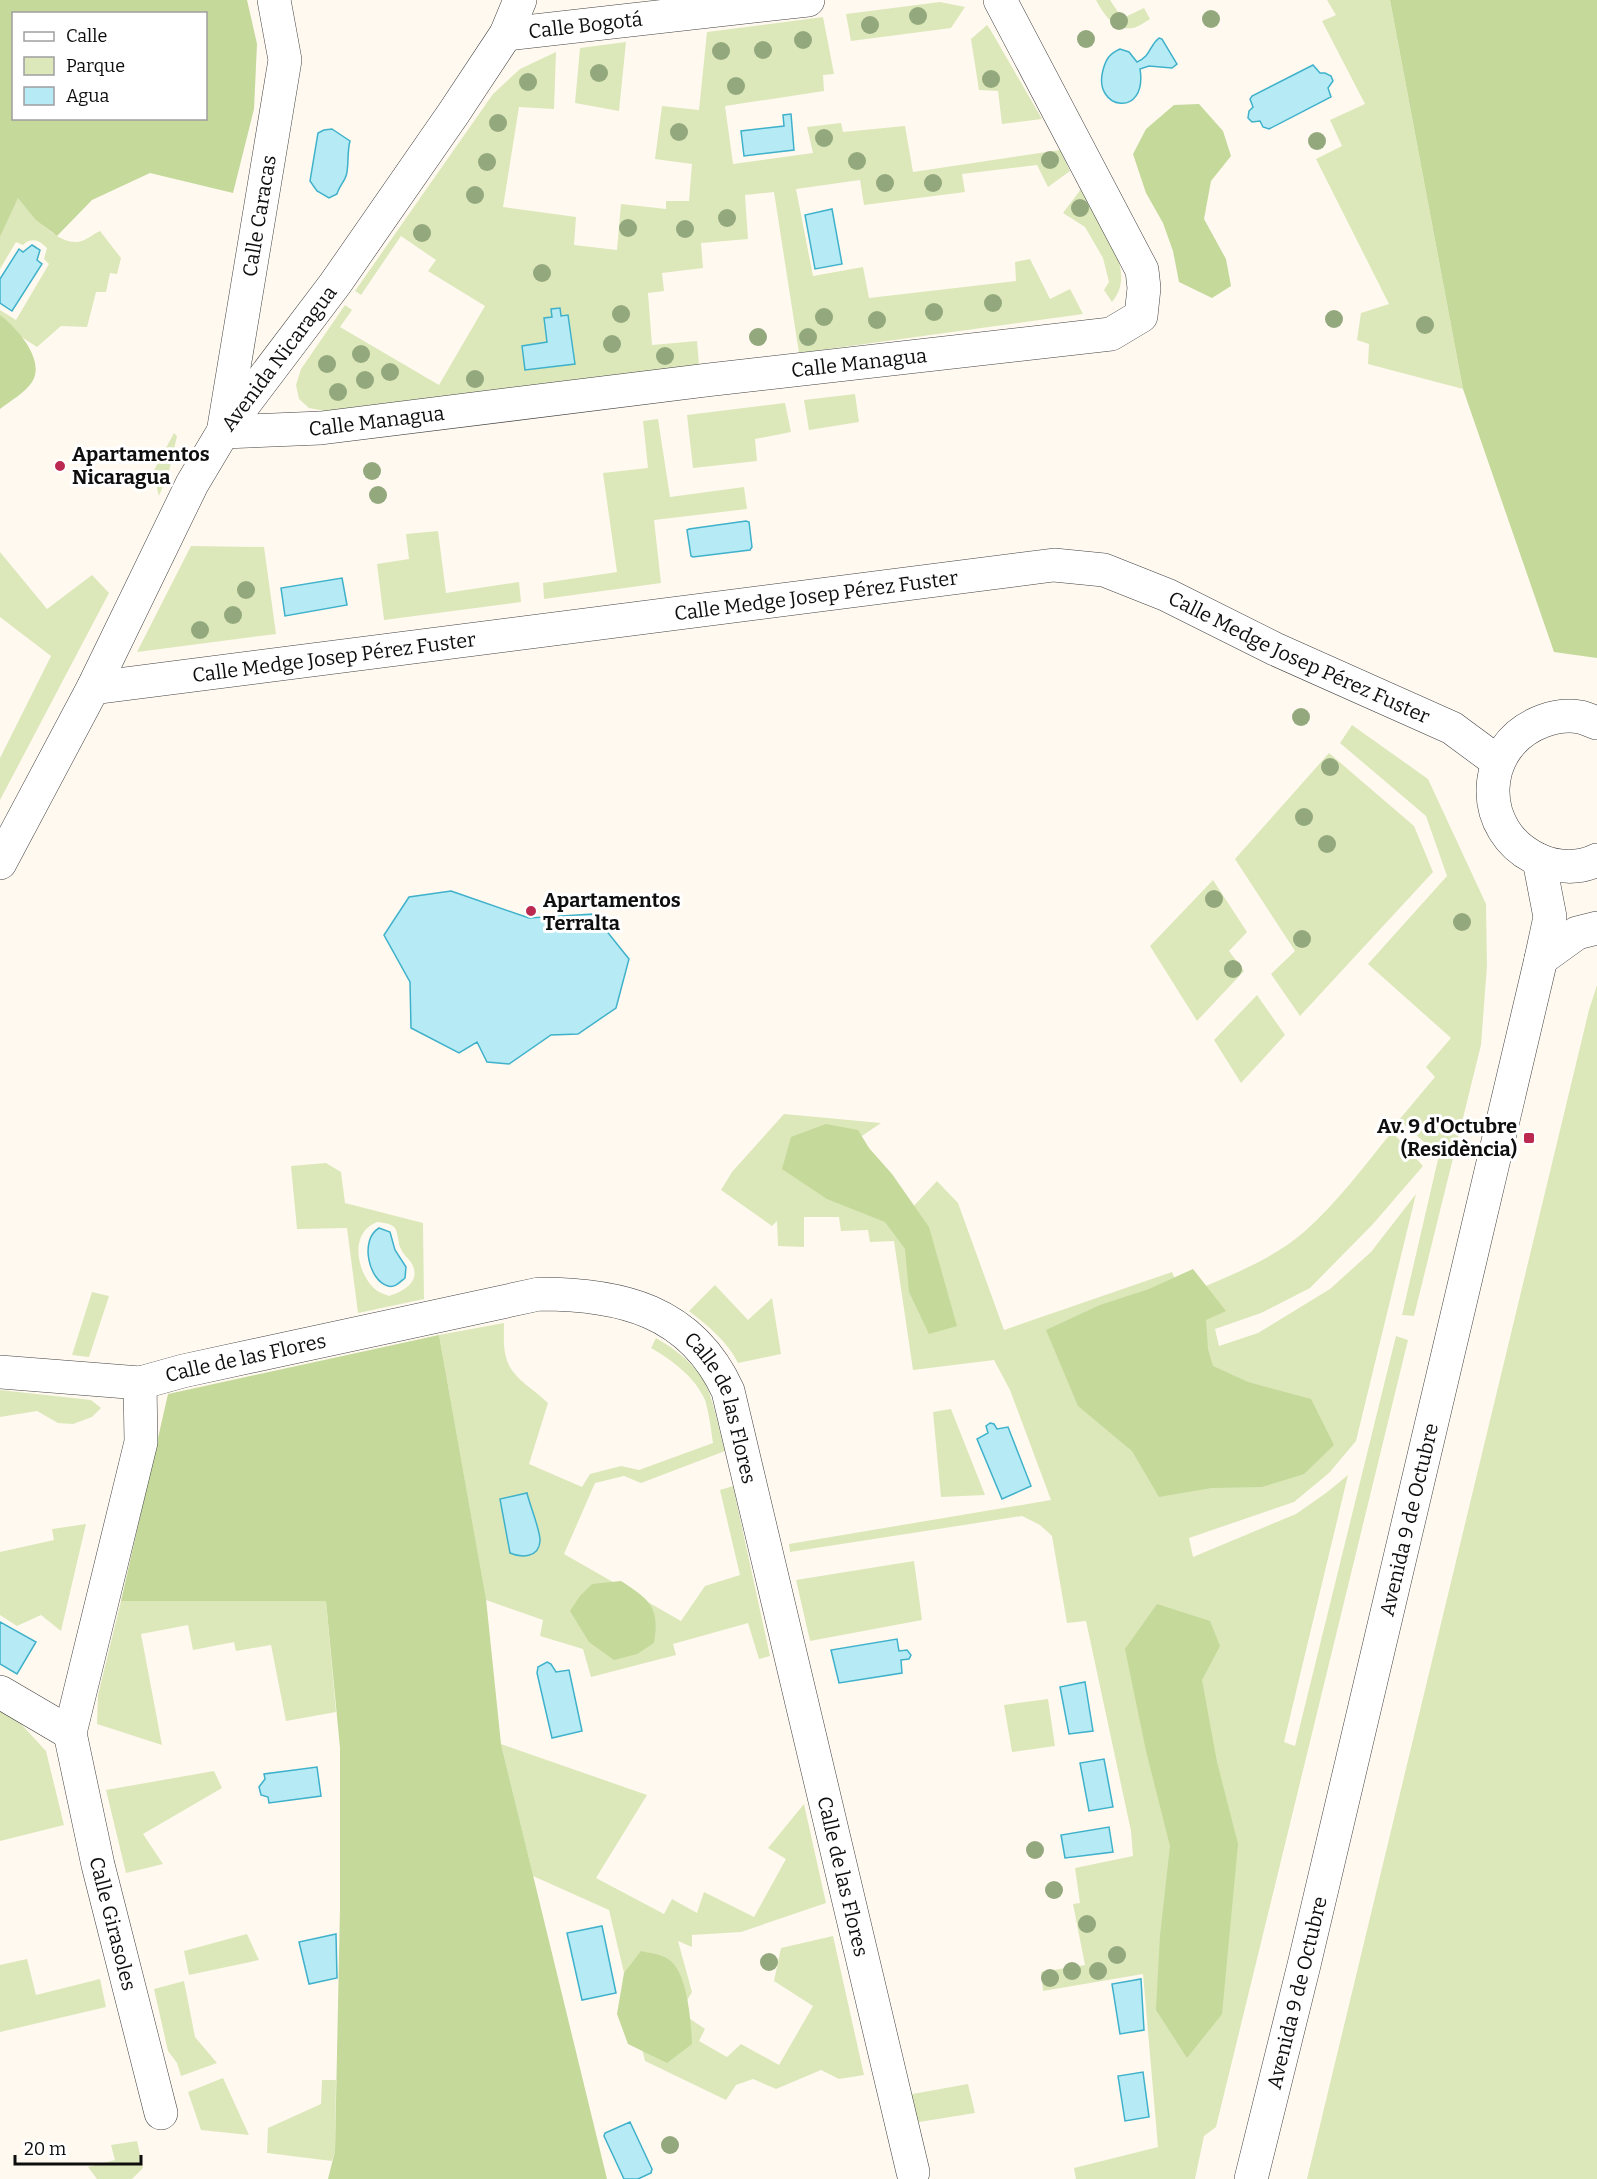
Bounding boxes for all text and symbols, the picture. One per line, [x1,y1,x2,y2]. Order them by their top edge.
street label: Calle Bogotá [527,7,644,43]
legend [12,12,207,120]
text: Calle [66,25,107,47]
text: Parque [66,55,125,77]
text: Agua [66,85,110,107]
street label: Calle Caracas [237,153,281,279]
street label: Avenida Nicaragua [216,281,342,436]
street label: Calle Managua [790,343,928,382]
street label: Calle Managua [308,401,446,440]
place label: Apartamentos Nicaragua [72,442,210,489]
marker: Apartamentos Nicaragua [53,459,67,473]
street label: Calle Medge Josep Pérez Fuster [673,565,959,625]
street label: Calle Medge Josep Pérez Fuster [1165,586,1434,729]
street label: Calle Medge Josep Pérez Fuster [191,627,477,687]
place label: Apartamentos Terralta [543,888,681,935]
marker: Apartamentos Terralta [524,904,538,918]
place label: Av. 9 d'Octubre (Residència) [1377,1114,1517,1161]
marker: Av. 9 d'Octubre (Residència) [1522,1131,1536,1145]
street label: Calle de las Flores [679,1327,762,1486]
street label: Calle de las Flores [162,1328,328,1387]
street label: Avenida 9 de Octubre [1375,1421,1443,1619]
street label: Calle de las Flores [812,1794,874,1959]
street label: Calle Girasoles [85,1855,141,1993]
street label: Avenida 9 de Octubre [1262,1894,1332,2091]
scale bar [15,2128,141,2166]
text: 20 m [24,2138,66,2160]

